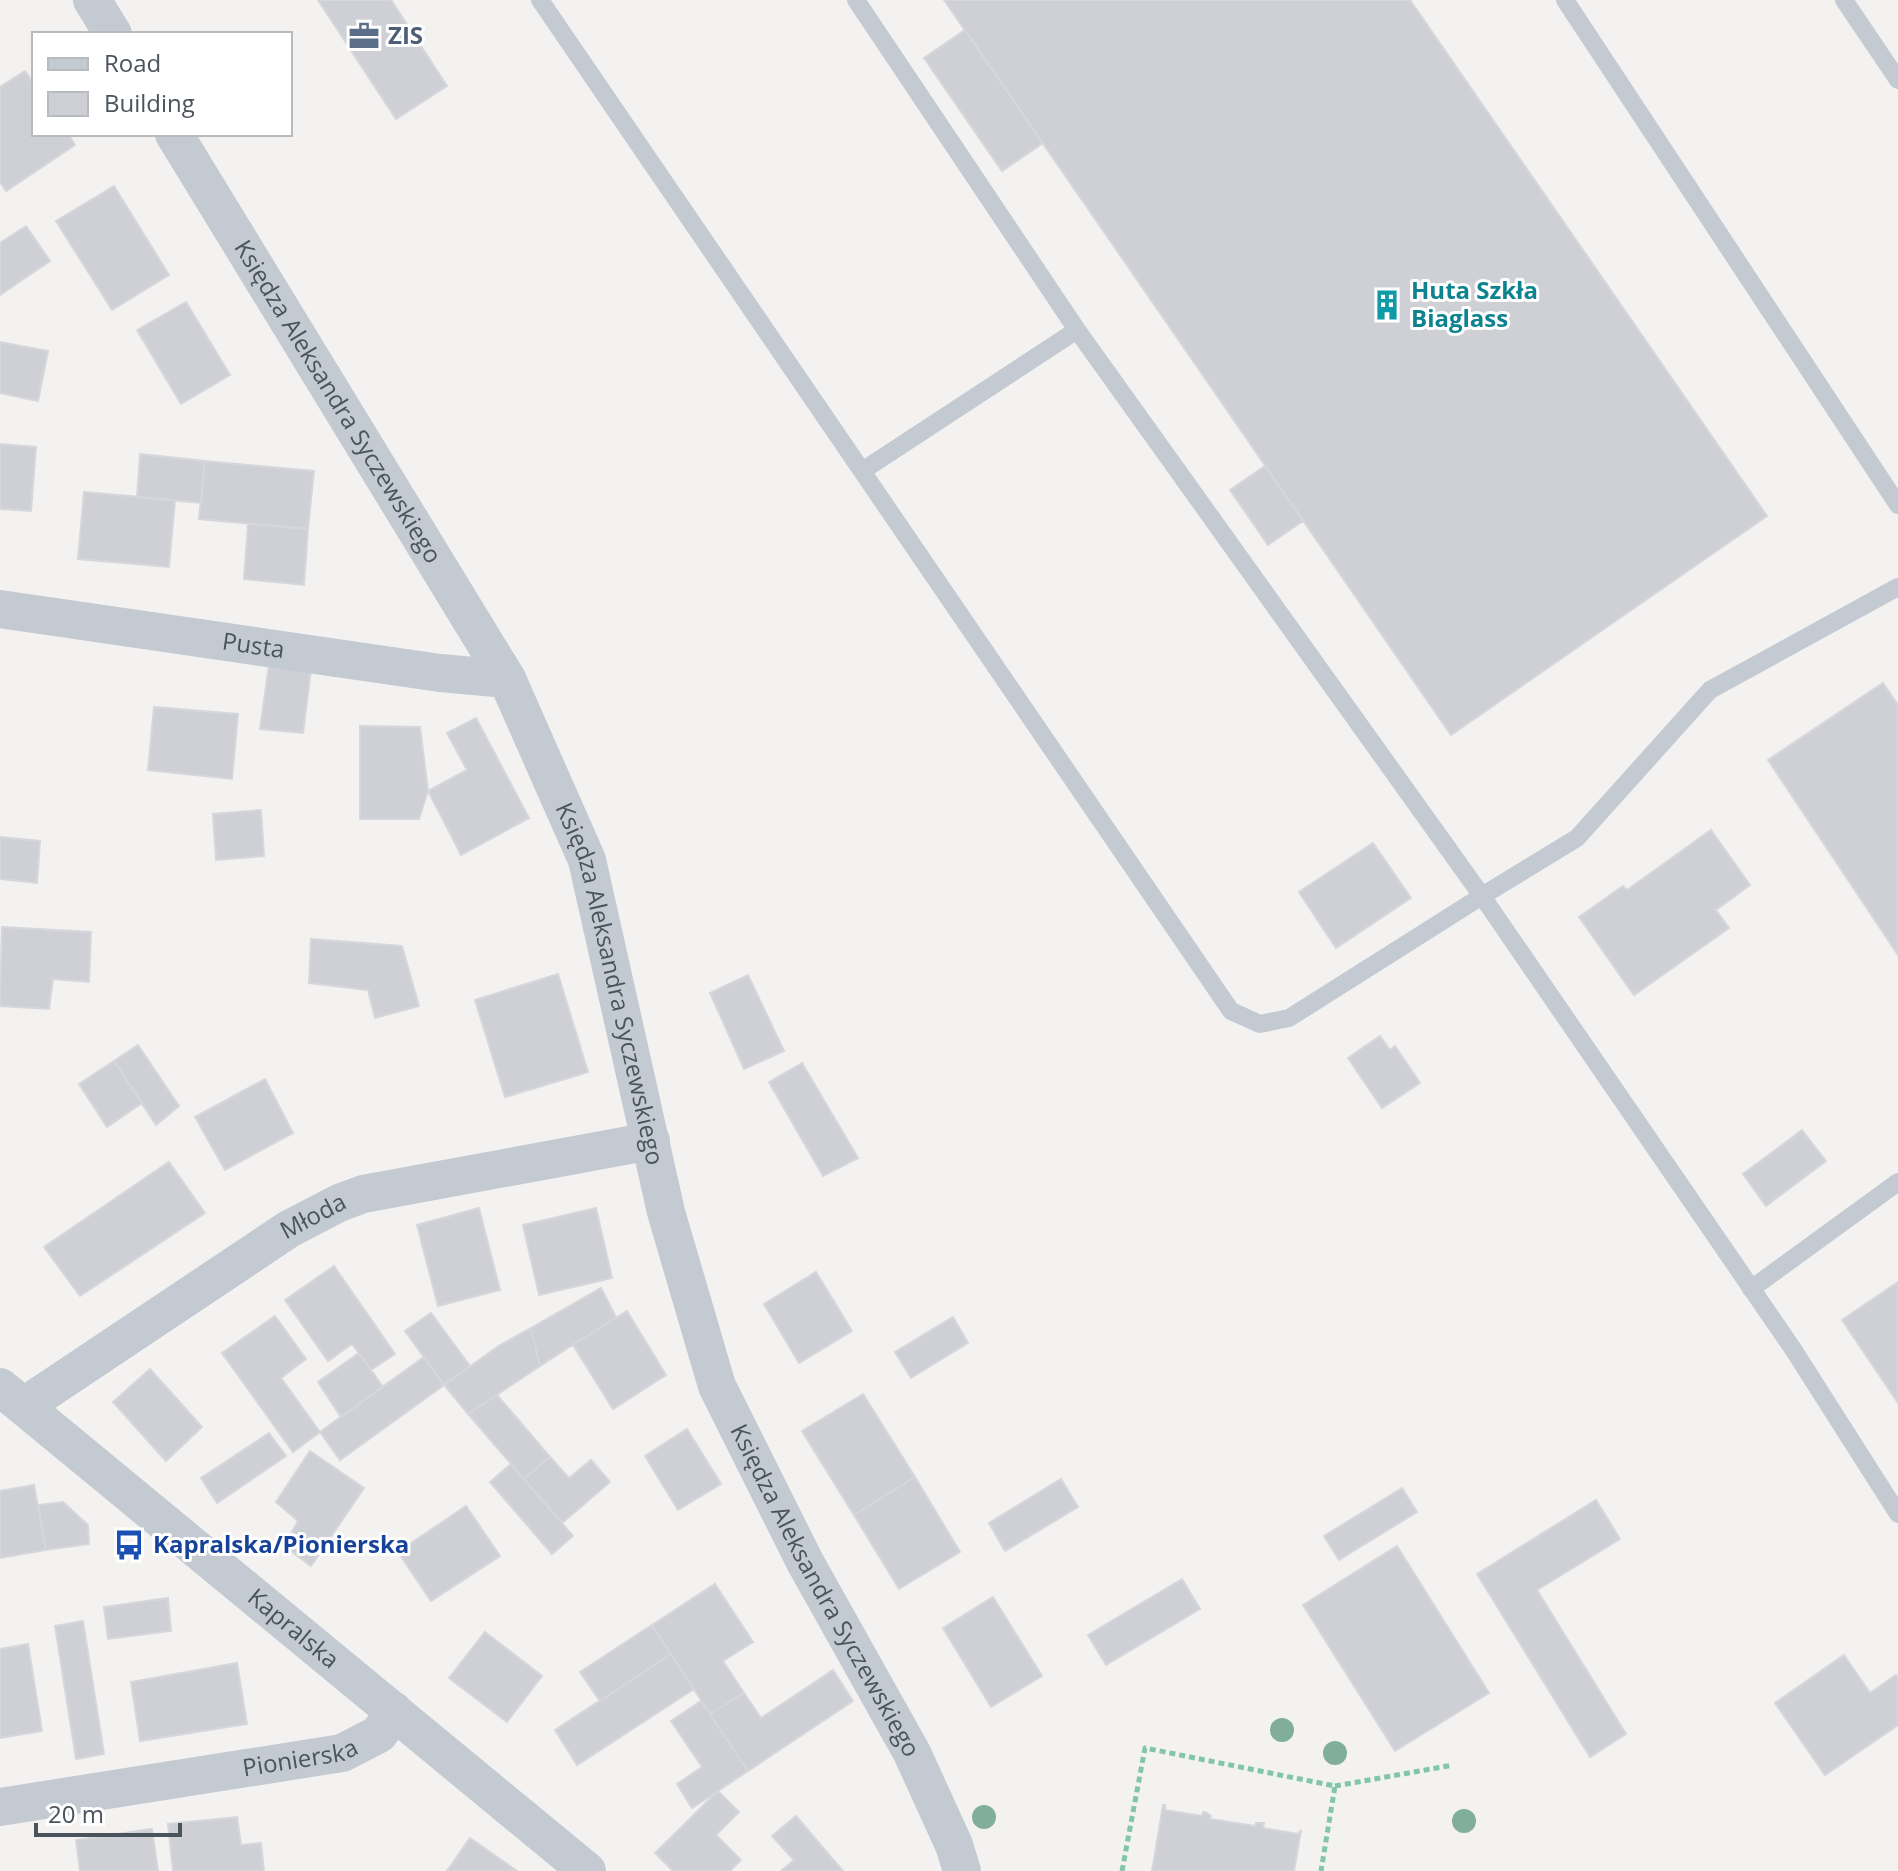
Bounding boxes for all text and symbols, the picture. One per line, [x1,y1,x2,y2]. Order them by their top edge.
place label: ZIS [388,18,423,51]
office icon: ZIS [347,19,381,53]
legend [32,32,292,136]
text: Road [104,46,161,79]
text: Building [104,86,195,119]
street label: Księdza Aleksandra Syczewskiego [228,233,450,569]
place label: Huta Szkła Biaglass [1411,273,1538,334]
building icon: Huta Szkła Biaglass [1370,288,1404,322]
street label: Pusta [220,624,287,665]
street label: Księdza Aleksandra Syczewskiego [549,797,673,1168]
street label: Młoda [274,1184,351,1246]
street label: Księdza Aleksandra Syczewskiego [724,1418,929,1762]
place label: Kapralska/Pionierska [153,1527,409,1560]
bus stop icon: Kapralska/Pionierska [112,1528,146,1562]
street label: Kapralska [241,1580,347,1675]
street label: Pionierska [240,1730,363,1783]
scale bar [36,1787,180,1837]
text: 20 m [48,1797,104,1830]

